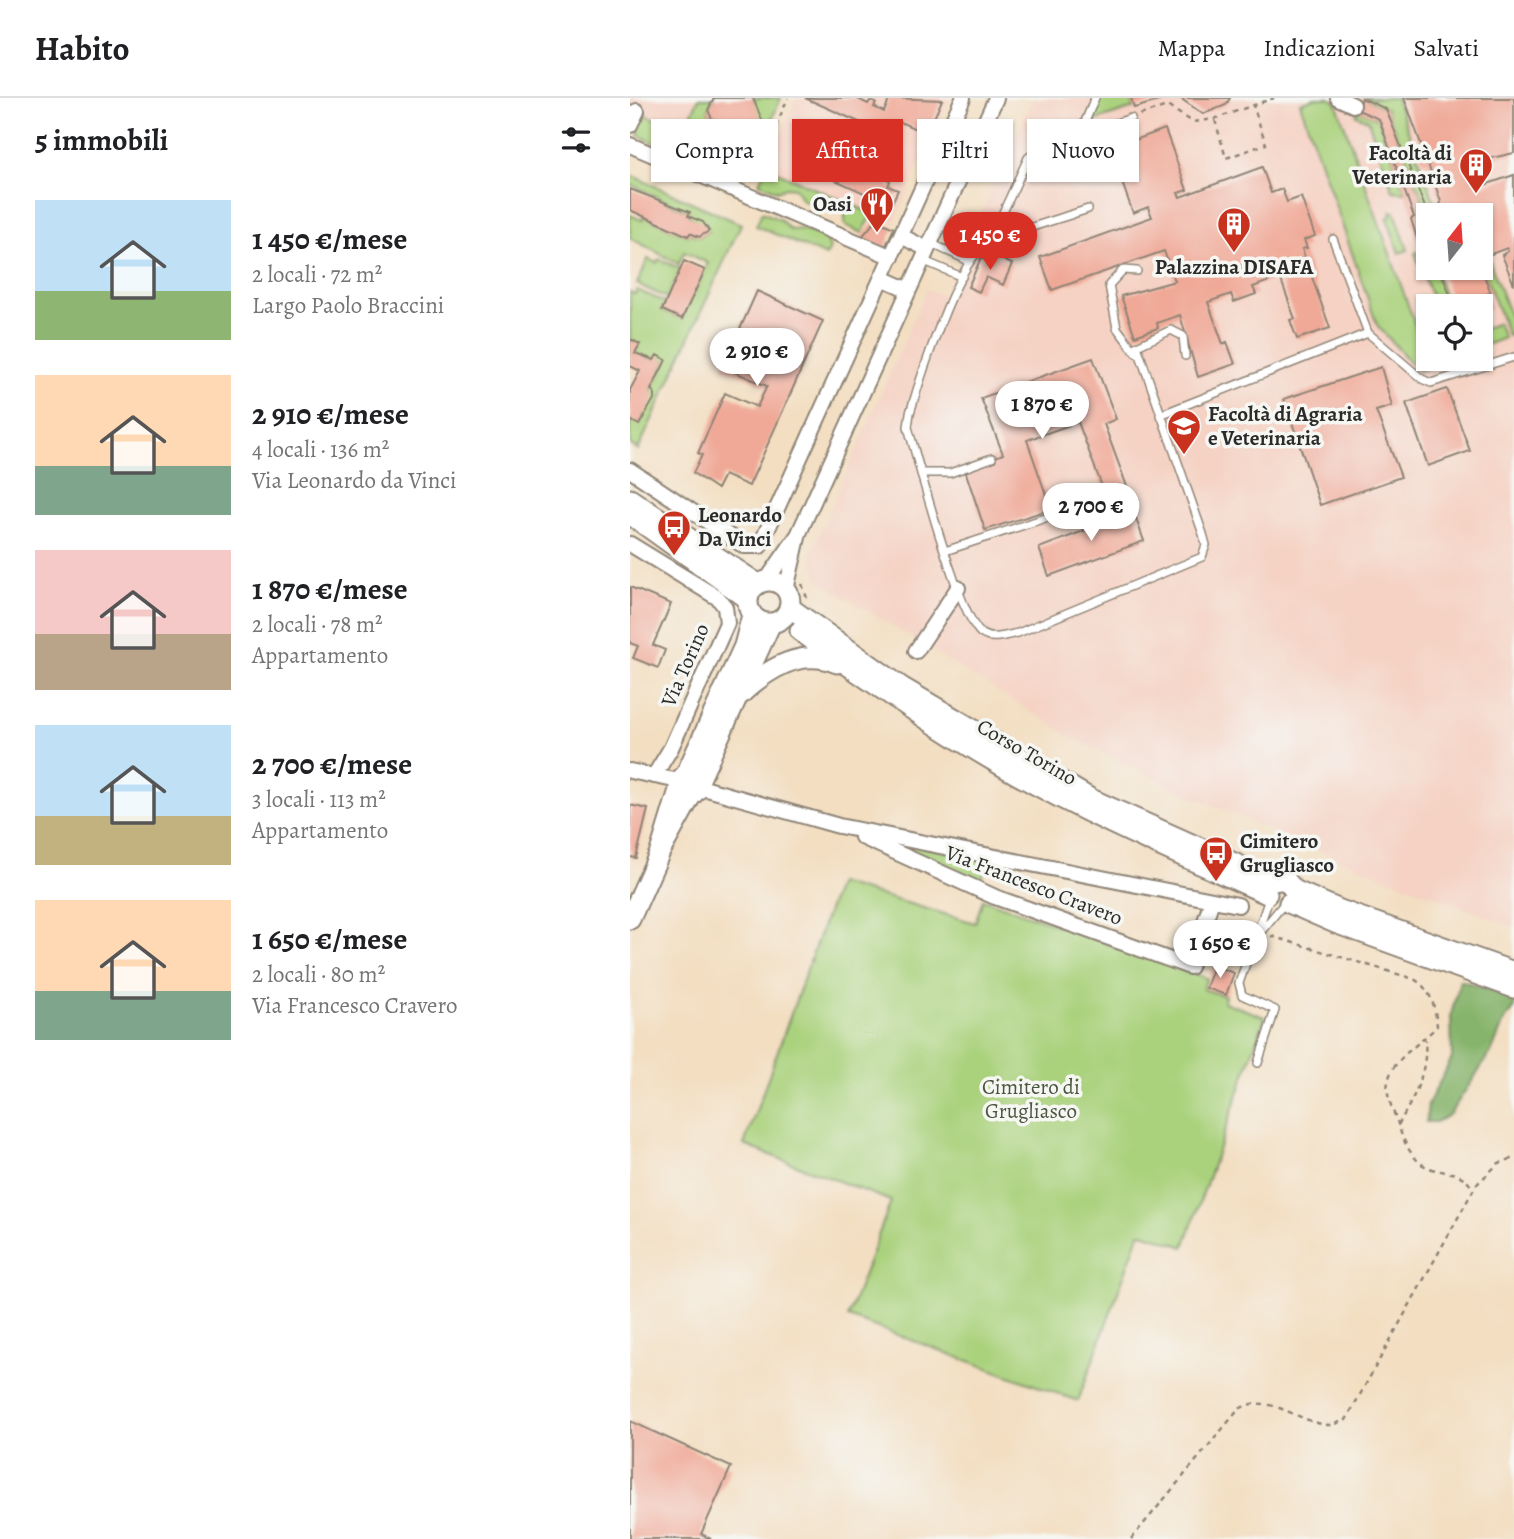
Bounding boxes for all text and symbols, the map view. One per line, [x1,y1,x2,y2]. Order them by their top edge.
text: Habito [35,26,130,71]
text: Mappa [1158,32,1226,64]
text: Indicazioni [1264,32,1376,64]
text: Salvati [1414,32,1479,64]
chip: Compra [651,119,778,182]
chip: Affitta [792,119,903,182]
chip: Filtri [917,119,1013,182]
chip: Nuovo [1027,119,1139,182]
text: 5 immobili [35,120,168,160]
icon: filters [557,121,595,159]
place label: Facoltà di Veterinaria [1351,139,1453,191]
building icon: Facoltà di Veterinaria [1457,146,1495,195]
restaurant icon: Oasi [858,185,896,234]
place label: Oasi [813,190,852,218]
north arrow [1416,203,1493,280]
map controls [1416,203,1493,371]
building icon: Palazzina DISAFA [1215,205,1253,254]
pin: 1 450 € [925,212,1055,272]
text: 1 450 €/mese [252,219,407,259]
text: 1 450 € [959,219,1021,250]
icon: home [91,228,175,312]
place label: Palazzina DISAFA [1155,253,1314,281]
text: 2 locali · 72 m² [252,259,382,290]
text: Largo Paolo Braccini [252,290,444,321]
button: locate [1416,294,1493,371]
pin: 2 910 € [692,328,822,388]
text: 2 910 € [726,335,788,366]
pin: 1 870 € [977,382,1107,441]
text: 1 870 € [1011,388,1073,419]
text: 2 910 €/mese [252,394,409,434]
place label: Facoltà di Agraria e Veterinaria [1208,400,1363,452]
icon: home [91,403,175,487]
school or university icon: Facoltà di Agraria e Veterinaria [1165,407,1203,456]
text: 4 locali · 136 m² [252,434,389,465]
text: Via Leonardo da Vinci [252,465,457,496]
pin: 2 700 € [1026,484,1156,543]
text: 2 700 € [1058,490,1124,521]
place label: Leonardo Da Vinci [698,501,782,553]
bus stop icon: Leonardo Da Vinci [655,508,693,557]
text: 1 870 €/mese [252,569,408,609]
icon: home [91,578,175,662]
text: 2 locali · 78 m² [252,609,383,640]
street label: Via Torino [654,619,716,712]
text: Appartamento [252,640,388,671]
street label: Corso Torino [972,712,1082,792]
text: 2 700 €/mese [252,744,412,784]
icon: home [91,753,175,837]
text: 3 locali · 113 m² [252,784,386,815]
text: Appartamento [252,815,388,846]
place label: Cimitero Grugliasco [1240,827,1334,879]
bus stop icon: Cimitero Grugliasco [1197,834,1235,883]
street label: Via Francesco Cravero [940,838,1127,932]
text: 1 650 €/mese [252,919,407,959]
pin: 1 650 € [1155,920,1285,980]
text: 1 650 € [1189,927,1251,958]
icon: home [91,928,175,1012]
text: 2 locali · 80 m² [252,959,385,990]
text: Via Francesco Cravero [252,990,457,1021]
park label: Cimitero di Grugliasco [982,1073,1080,1125]

